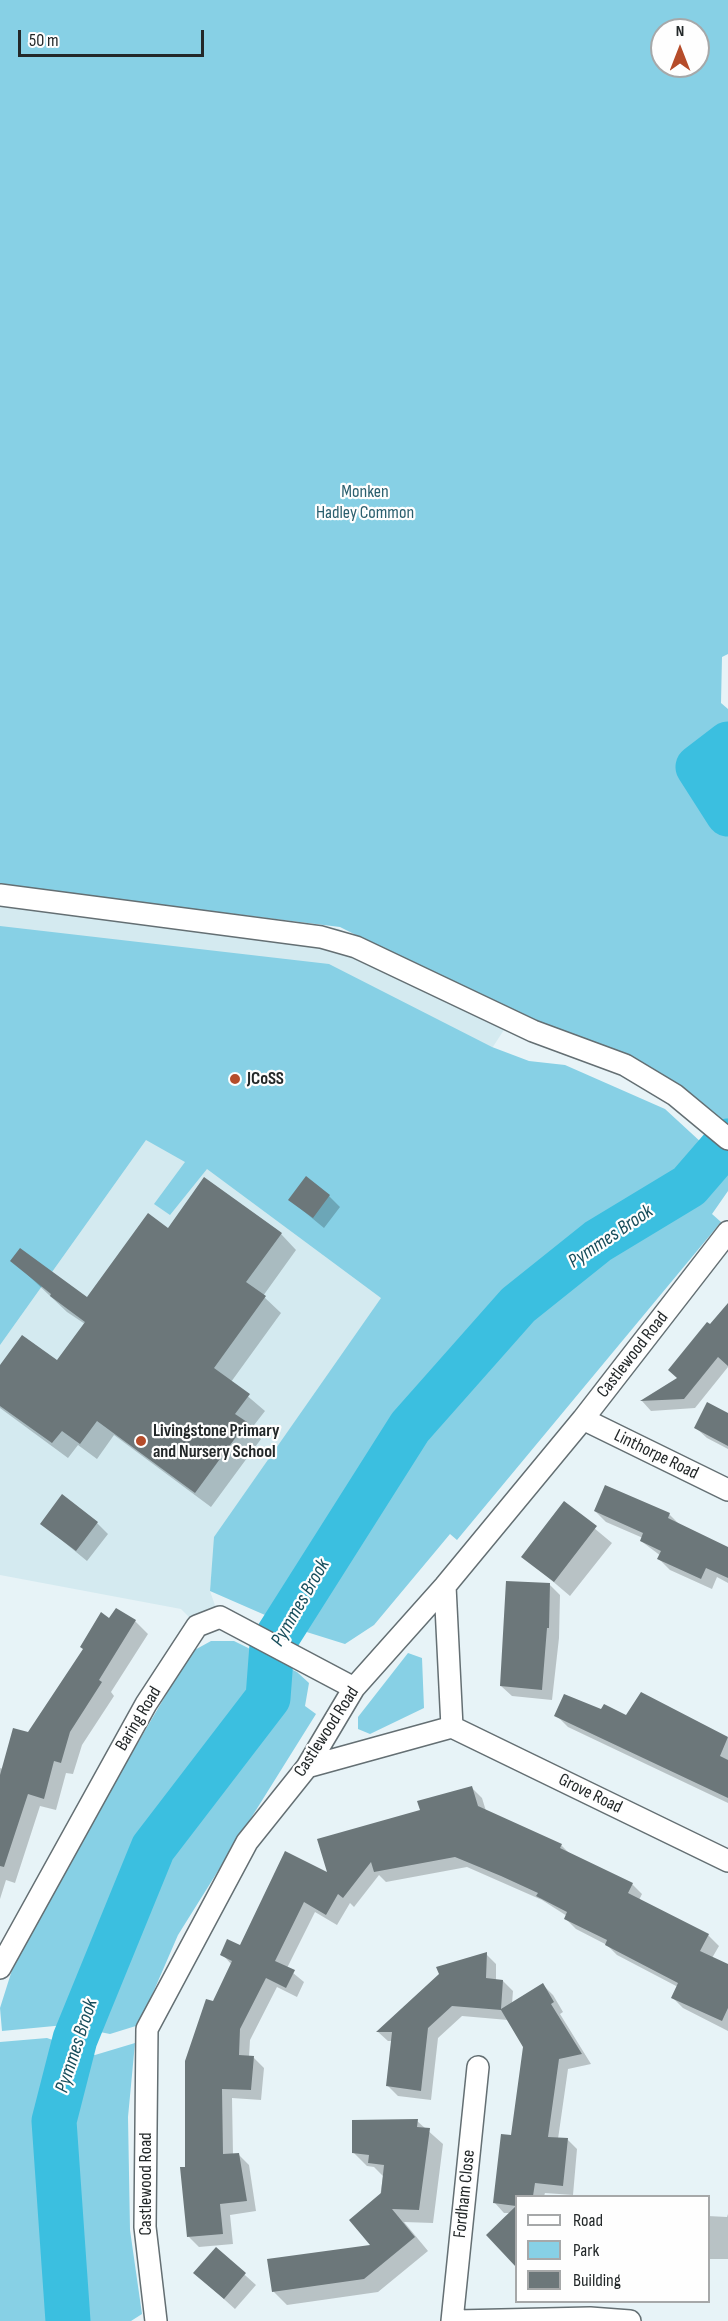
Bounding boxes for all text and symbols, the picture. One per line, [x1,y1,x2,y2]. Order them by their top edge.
scale bar [21,18,207,56]
north arrow [650,18,710,78]
text: N [676,22,684,41]
text: 50 m [29,30,59,51]
park label: Monken Hadley Common [316,481,414,524]
place label: JCoSS [247,1068,284,1090]
marker: JCoSS [228,1072,242,1086]
water label: Pymmes Brook [564,1200,658,1274]
street label: Castlewood Road [593,1308,673,1402]
place label: Livingstone Primary and Nursery School [153,1420,279,1462]
street label: Linthorpe Road [610,1425,702,1485]
marker: Livingstone Primary and Nursery School [134,1434,148,1448]
water label: Pymmes Brook [266,1555,336,1651]
street label: Baring Road [111,1683,167,1755]
street label: Castlewood Road [290,1683,364,1781]
street label: Grove Road [555,1769,625,1819]
water label: Pymmes Brook [51,1996,103,2096]
street label: Castlewood Road [135,2132,157,2236]
street label: Fordham Close [450,2149,480,2239]
legend [515,2195,710,2303]
text: Road [573,2210,603,2231]
text: Park [573,2240,599,2261]
text: Building [573,2270,621,2291]

